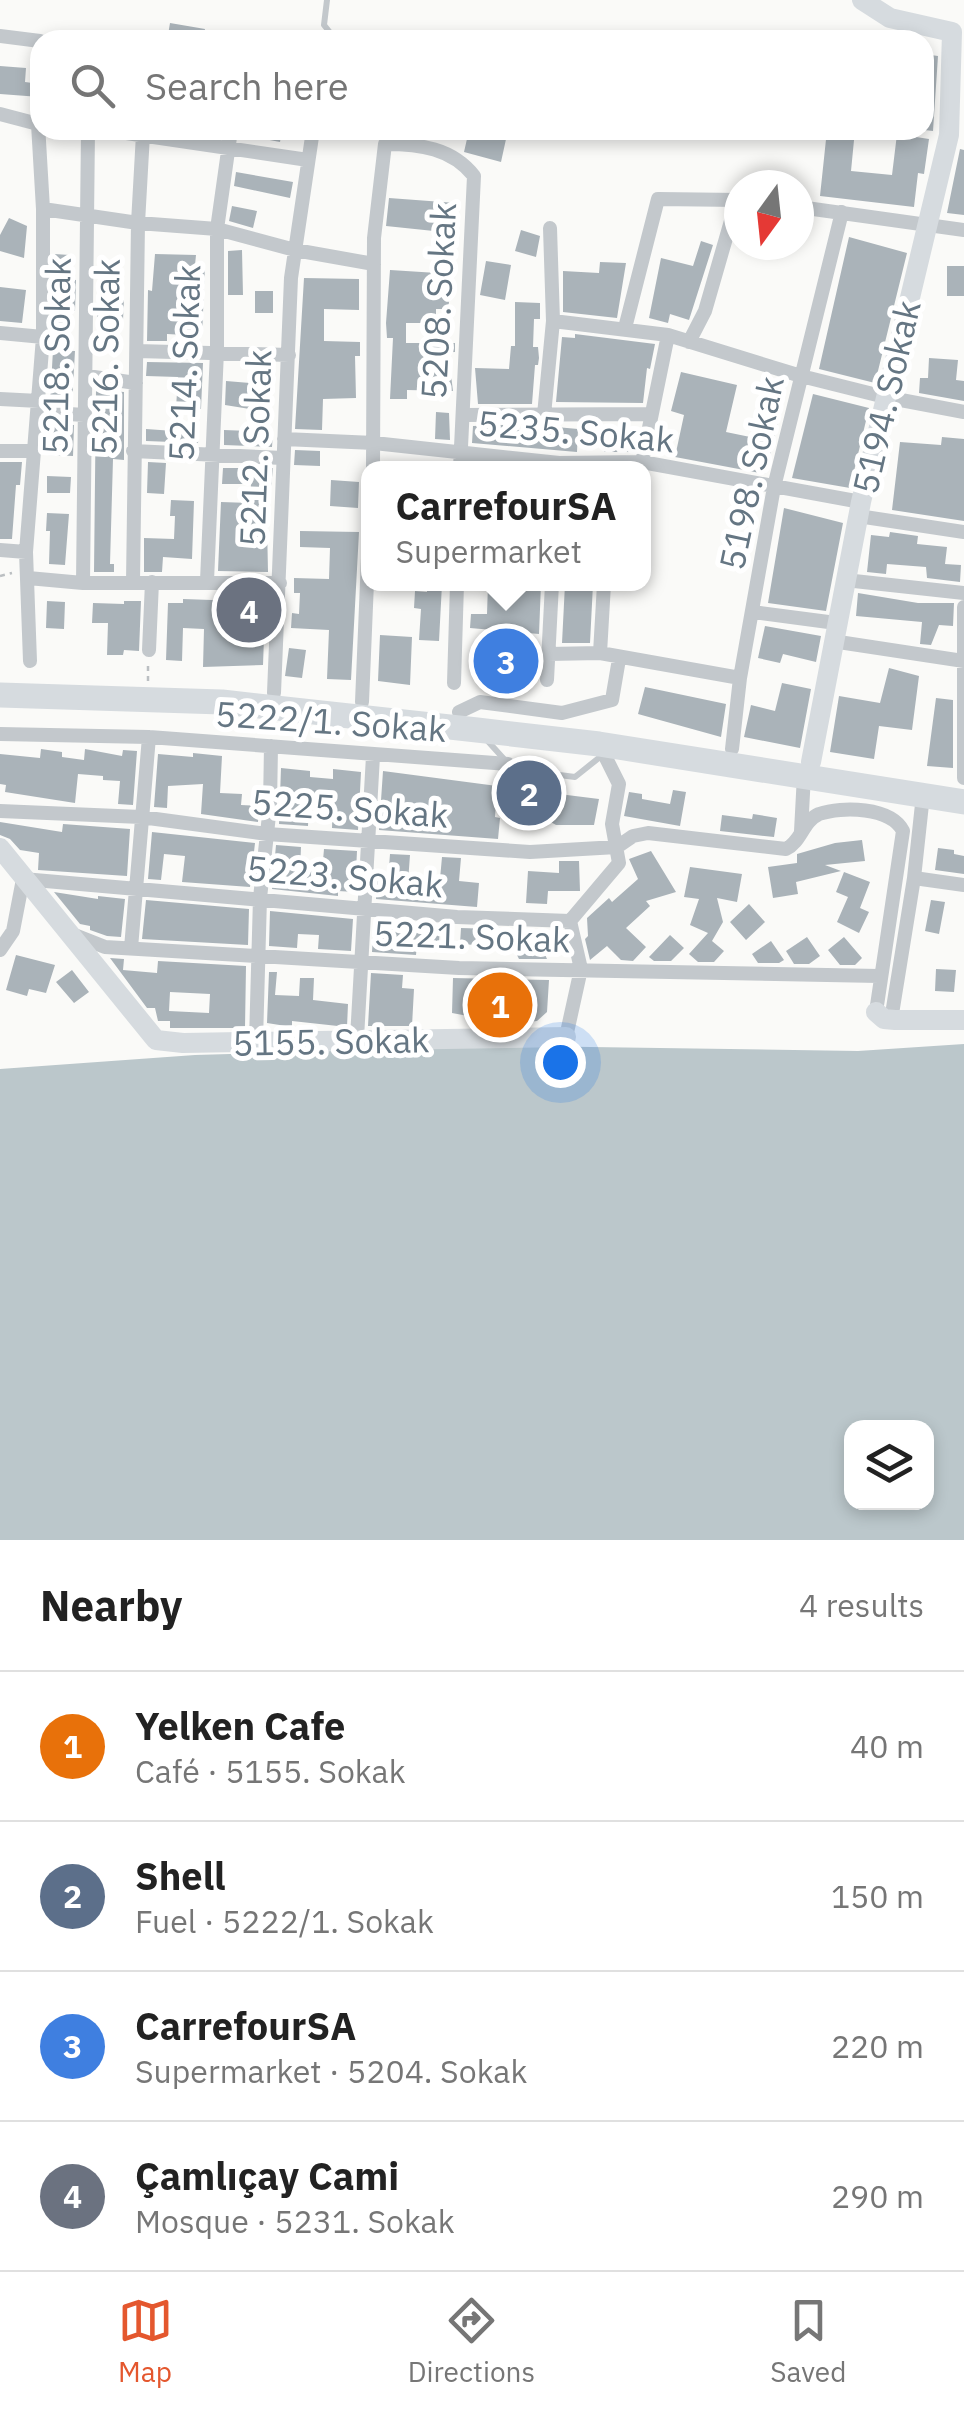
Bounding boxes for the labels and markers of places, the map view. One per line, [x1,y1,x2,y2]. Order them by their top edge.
pin: 4 [216,572,282,648]
pin: 3 [474,624,538,698]
pin: 2 [496,756,562,830]
pin: 1 [468,968,532,1042]

